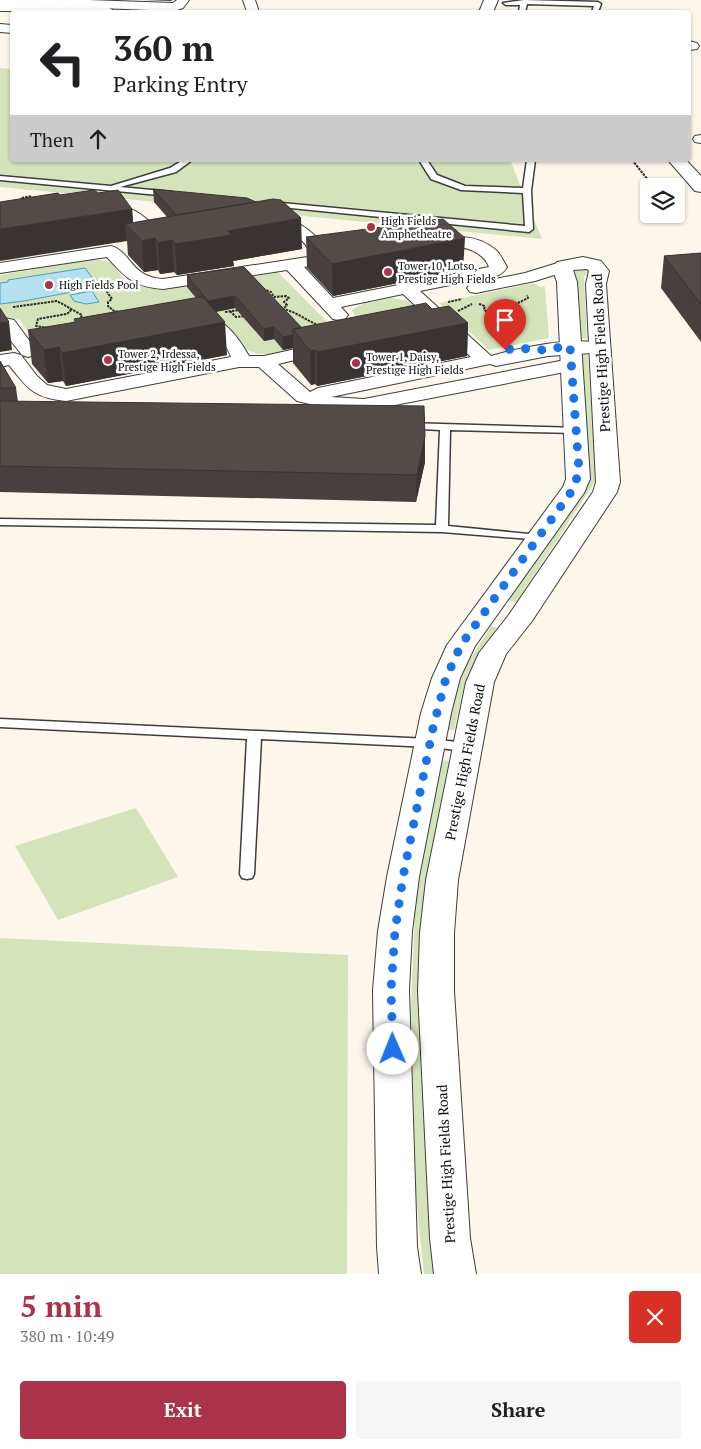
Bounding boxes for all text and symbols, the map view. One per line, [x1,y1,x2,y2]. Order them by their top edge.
text: 360 m [113,25,214,71]
icon: left [30,30,95,95]
text: Parking Entry [113,69,248,98]
icon: ahead [84,125,112,153]
text: Then [30,127,74,152]
map controls [640,178,685,223]
button: layers [640,178,685,223]
place label: High Fields Amphetheatre [381,214,452,241]
marker: High Fields Amphetheatre [365,221,377,233]
place label: Tower 10, Lotso, Prestige High Fields [398,259,496,286]
marker: Tower 10, Lotso, Prestige High Fields [382,266,394,278]
street label: Prestige High Fields Road [587,273,614,433]
place label: High Fields Pool [59,278,139,292]
marker: High Fields Pool [43,279,55,291]
pin [484,299,526,350]
icon: arrive [491,306,519,334]
place label: Tower 2, Irdessa, Prestige High Fields [118,347,216,374]
place label: Tower 1, Daisy, Prestige High Fields [366,350,464,377]
marker: Tower 2, Irdessa, Prestige High Fields [102,354,114,366]
marker: Tower 1, Daisy, Prestige High Fields [350,357,362,369]
street label: Prestige High Fields Road [440,682,489,842]
position arrow [366,1022,418,1074]
street label: Prestige High Fields Road [432,1084,459,1244]
text: 5 min [20,1286,102,1326]
button: close [629,1291,681,1343]
text: 380 m · 10:49 [20,1325,114,1347]
button: Exit [20,1381,346,1439]
button: Share [356,1381,681,1439]

